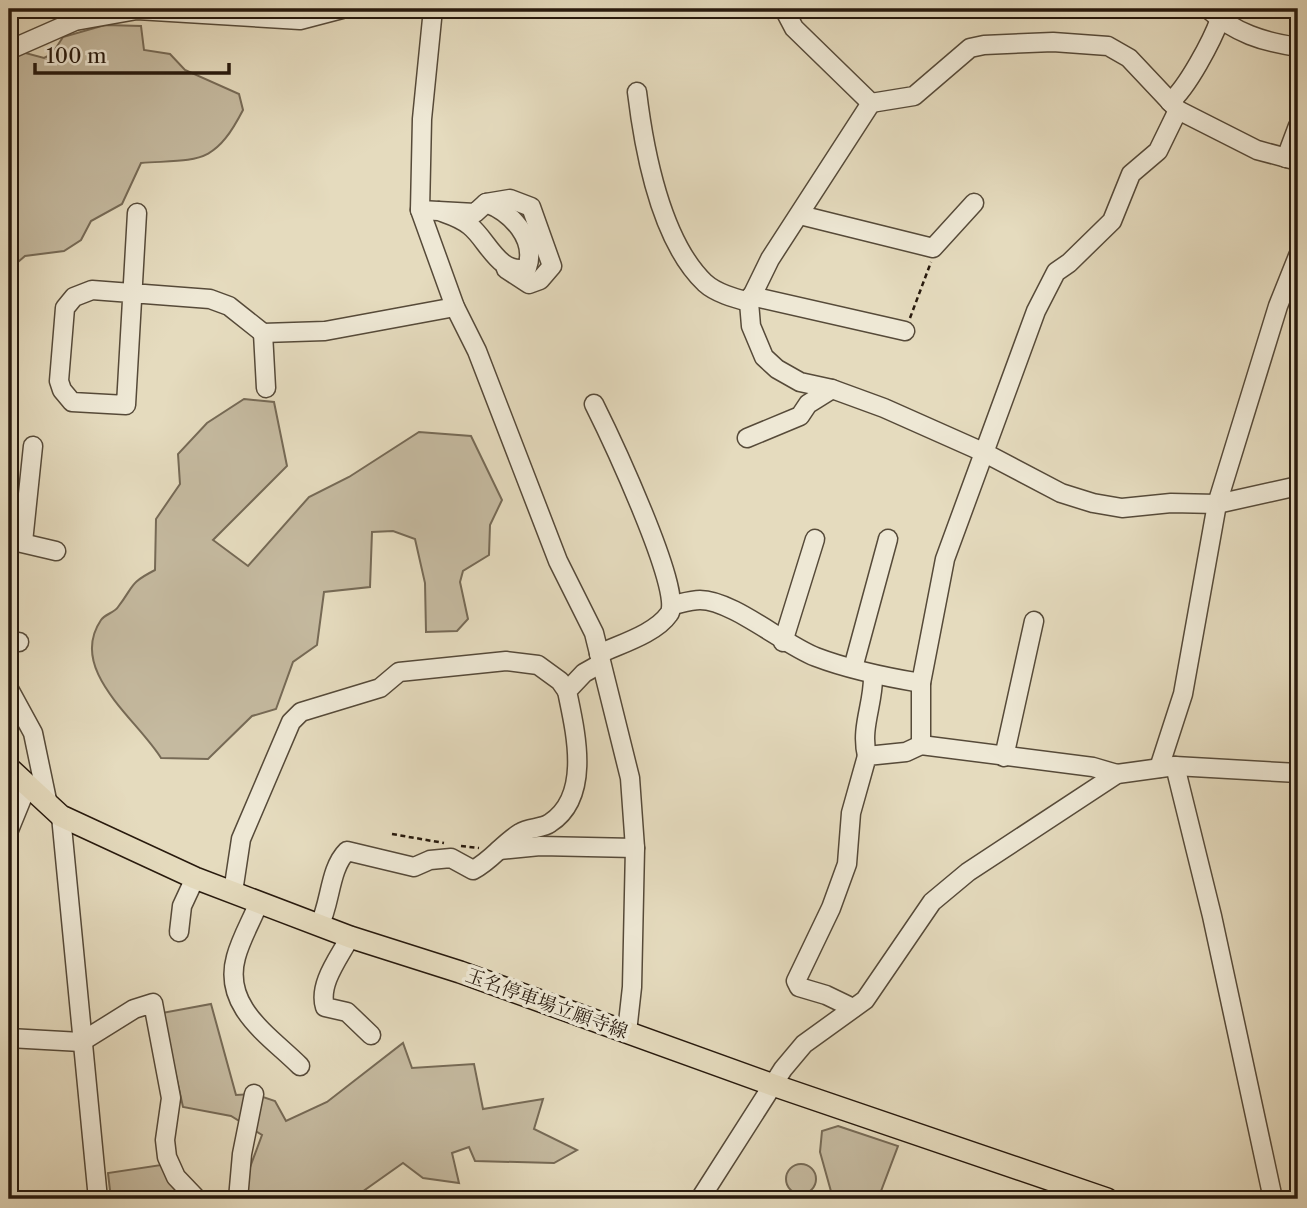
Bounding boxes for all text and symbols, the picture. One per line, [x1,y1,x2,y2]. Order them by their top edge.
scale bar [35,32,229,76]
text: 100 m [46,43,107,68]
street label: 玉名停車場立願寺線 [463,963,631,1044]

